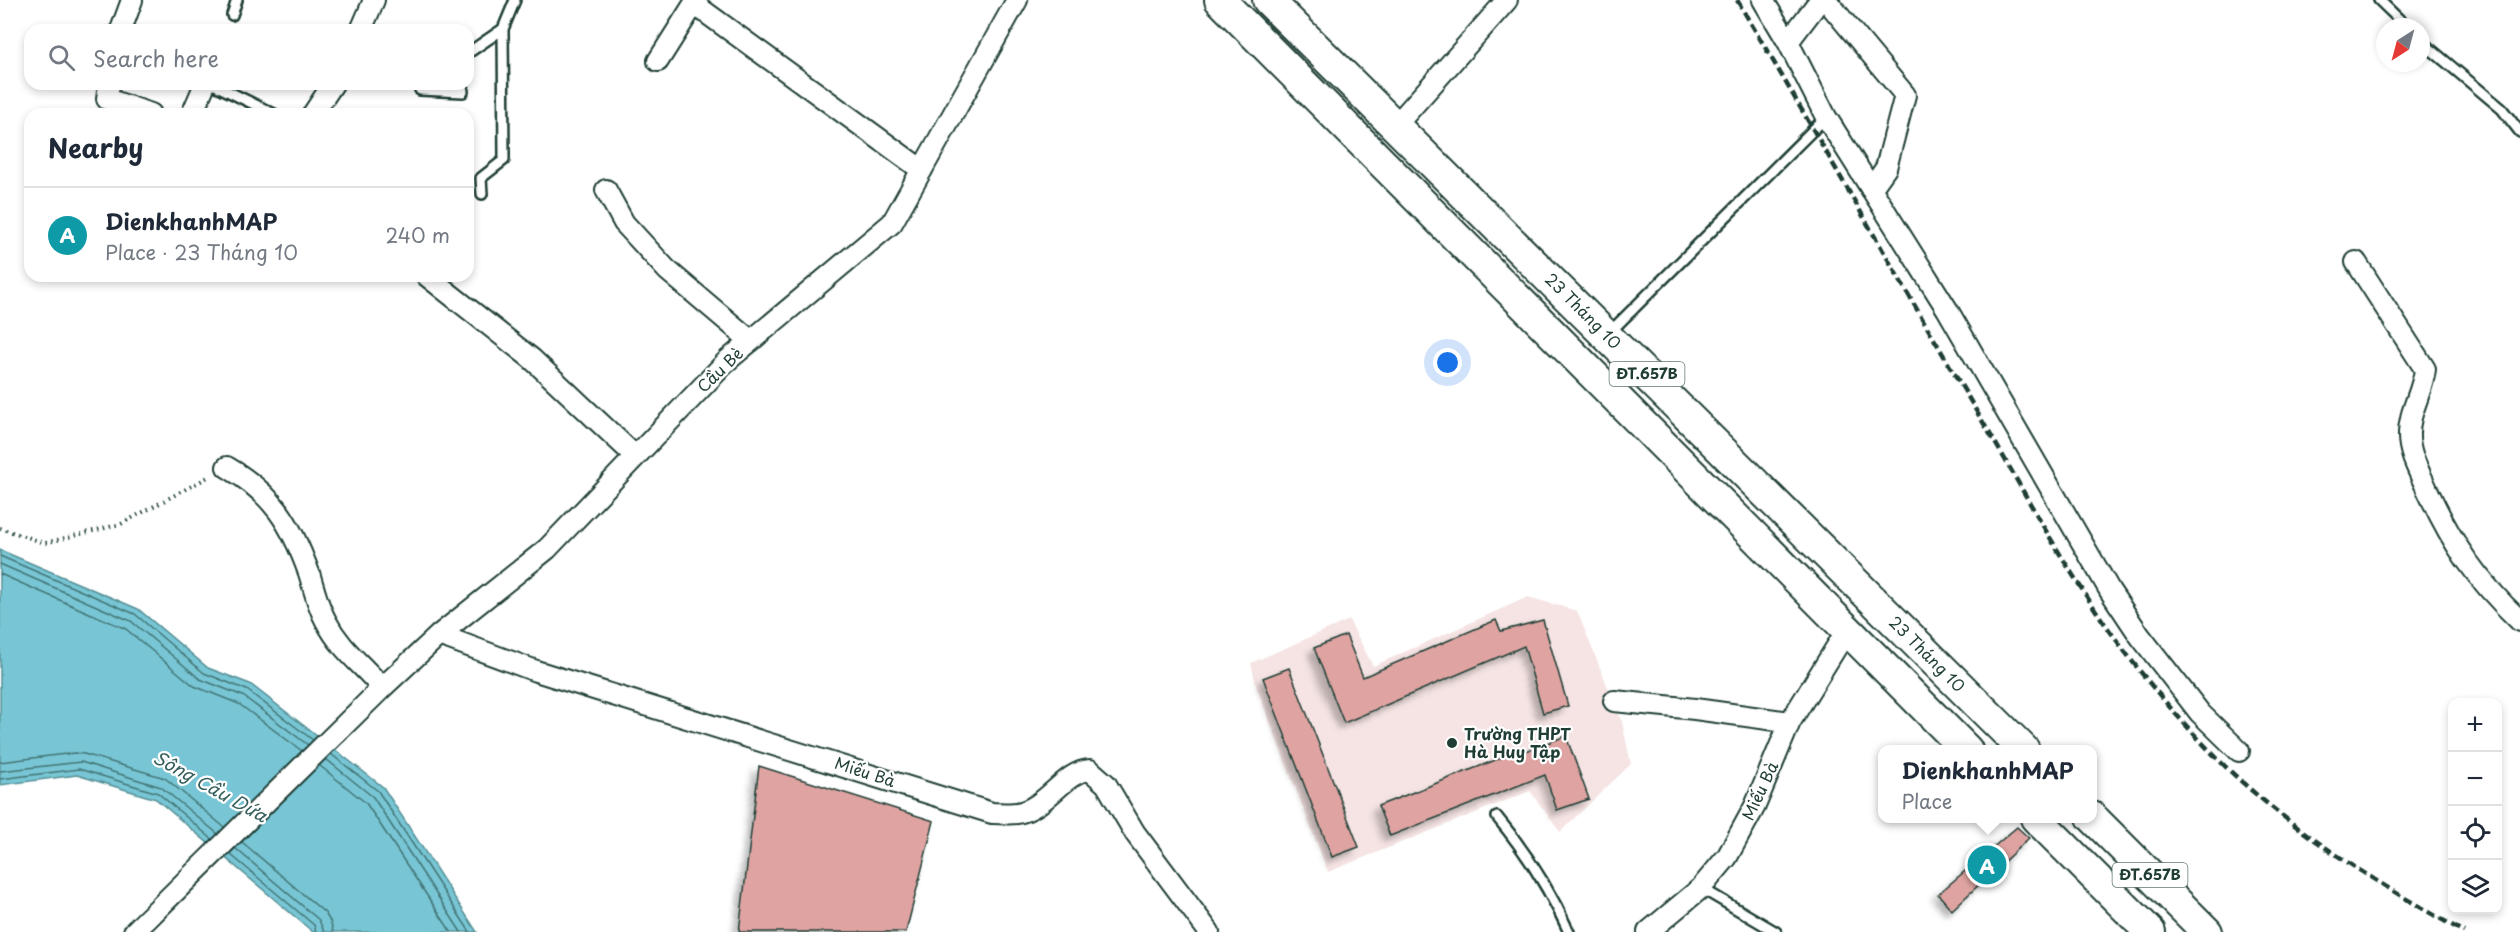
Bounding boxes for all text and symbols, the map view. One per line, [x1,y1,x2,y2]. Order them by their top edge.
north arrow [2376,18,2430,72]
search box [24,24,474,90]
icon: search [45,41,78,74]
text: Search here [93,41,219,74]
text: Nearby [48,128,143,167]
text: DienkhanhMAP [105,204,277,237]
text: A [60,220,75,250]
text: 240 m [385,220,450,250]
text: Place · 23 Tháng 10 [105,237,298,267]
street label: 23 Tháng 10 [1540,267,1627,354]
street label: Cầu Bè [691,341,748,397]
your location [1433,348,1462,377]
road number: ĐT.657B [1610,362,1684,386]
street label: 23 Tháng 10 [1884,610,1971,697]
map controls [2448,698,2502,914]
button: + [2448,698,2502,752]
place label: Trường THPT Hà Huy Tập [1464,721,1571,763]
marker: Trường THPT Hà Huy Tập [1445,736,1459,750]
water label: Sông Cầu Dứa [149,743,274,829]
popup [1878,745,2097,823]
street label: Miếu Bà [832,750,899,792]
button: − [2448,752,2502,806]
text: DienkhanhMAP [1901,753,2074,786]
street label: Miếu Bà [1735,757,1783,824]
text: Place [1901,786,1952,816]
button: locate [2448,806,2502,860]
pin: A [1968,842,2006,888]
button: layers [2448,860,2502,914]
road number: ĐT.657B [2112,863,2188,887]

